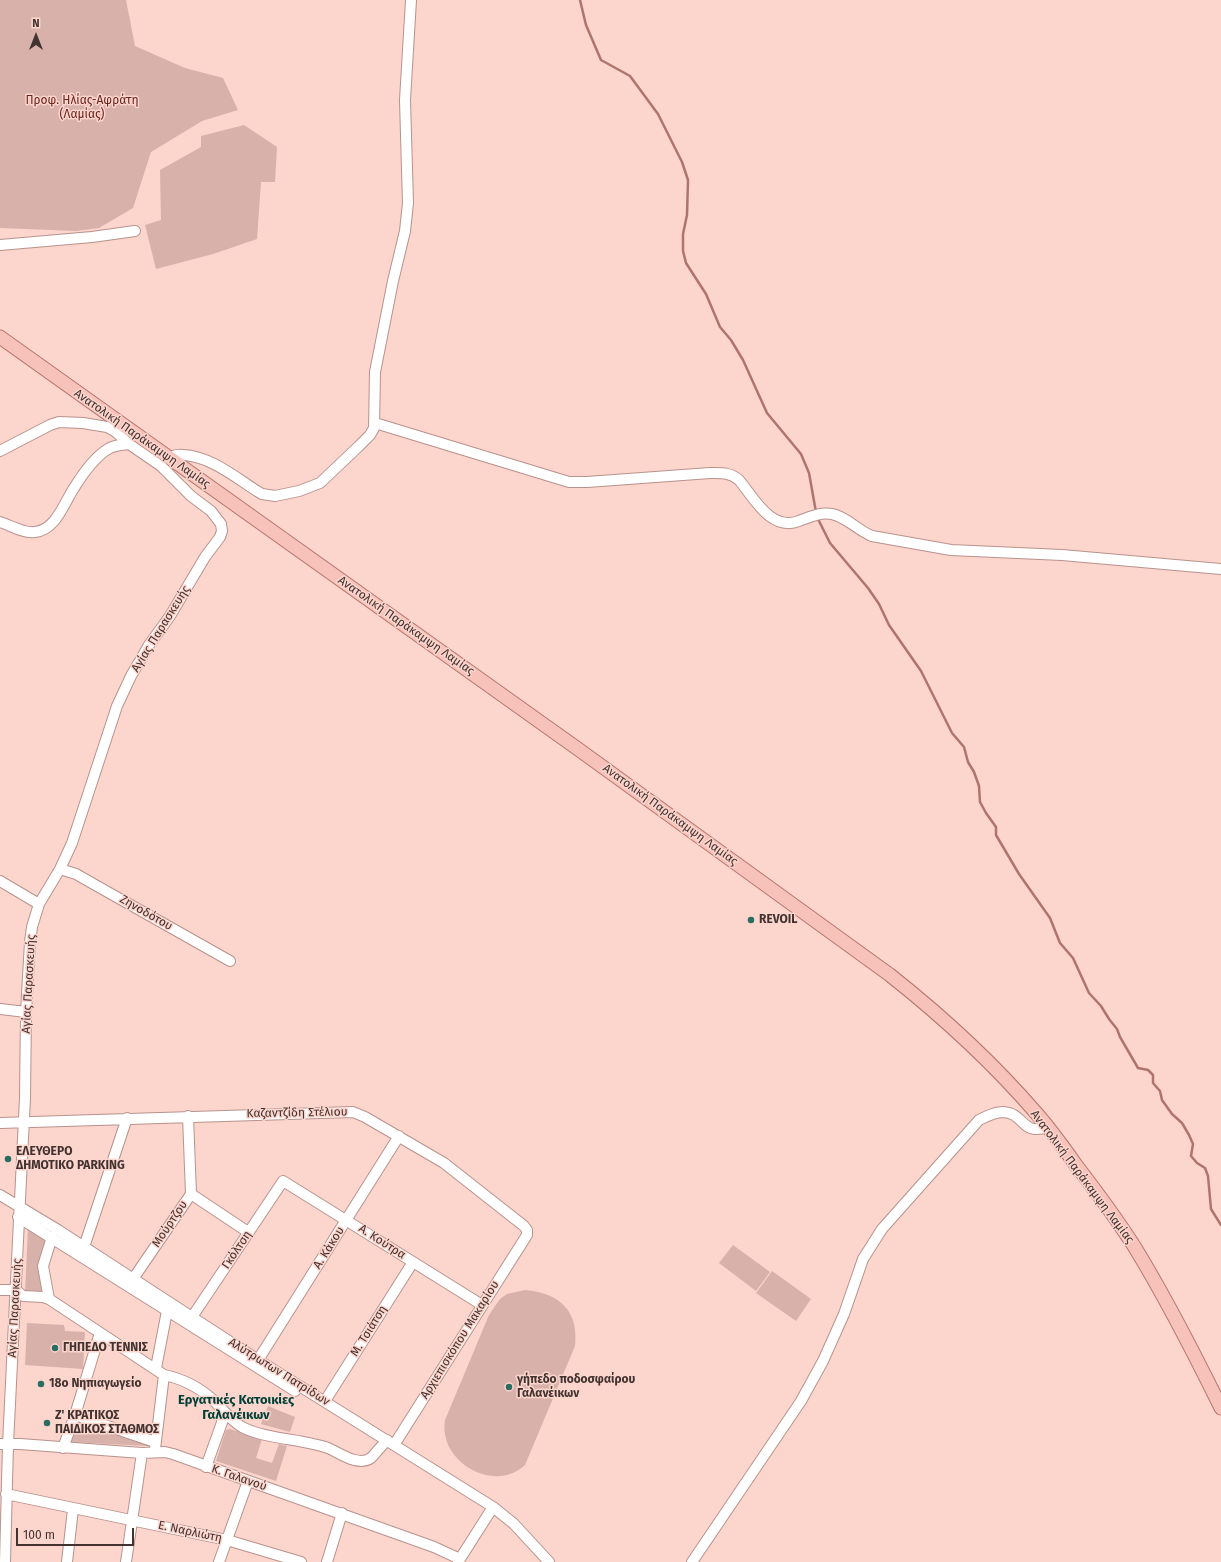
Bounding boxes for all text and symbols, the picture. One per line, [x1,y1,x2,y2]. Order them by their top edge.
north arrow [16,16,56,56]
text: N [32,17,40,30]
park label: Προφ. Ηλίας-Αφράτη (Λαμίας) [25,94,139,122]
street label: Ανατολική Παράκαμψη Λαμίας [71,386,213,492]
street label: Ανατολική Παράκαμψη Λαμίας [335,573,477,679]
street label: Αγίας Παρασκευής [129,583,193,675]
street label: Ανατολική Παράκαμψη Λαμίας [600,761,740,869]
street label: Ζηνοδότου [117,892,175,934]
place label: REVOIL [759,913,797,927]
marker: REVOIL [746,915,756,925]
street label: Αγίας Παρασκευής [19,934,39,1034]
street label: Καζαντζίδη Στέλιου [246,1105,348,1121]
street label: Ανατολική Παράκαμψη Λαμίας [1027,1107,1137,1247]
place label: ΕΛΕΥΘΕΡΟ ΔΗΜΟΤΙΚΟ PARKING [16,1145,125,1173]
marker: ΕΛΕΥΘΕΡΟ ΔΗΜΟΤΙΚΟ PARKING [3,1154,13,1164]
street label: Μούρτζου [149,1198,191,1250]
street label: Α. Κούτρα [356,1222,408,1262]
street label: Α. Κάκου [310,1224,348,1272]
street label: Γκόλτση [219,1228,255,1272]
street label: Αγίας Παρασκευής [5,1258,25,1358]
street label: Αρχιεπισκόπου Μακαρίου [418,1278,502,1402]
street label: Μ. Τσιάτση [348,1303,390,1359]
street label: Αλύτρωτων Πατρίδων [226,1335,332,1409]
place label: ΓΗΠΕΔΟ ΤΕΝΝΙΣ [63,1341,148,1355]
marker: ΓΗΠΕΔΟ ΤΕΝΝΙΣ [50,1343,60,1353]
place label: γήπεδο ποδοσφαίρου Γαλανέικων [517,1373,635,1401]
place label: 18ο Νηπιαγωγείο [49,1377,141,1391]
marker: 18ο Νηπιαγωγείο [36,1379,46,1389]
marker: γήπεδο ποδοσφαίρου Γαλανέικων [504,1382,514,1392]
district label: Εργατικές Κατοικίες Γαλανέικων [178,1392,294,1423]
place label: Ζ' ΚΡΑΤΙΚΟΣ ΠΑΙΔΙΚΟΣ ΣΤΑΘΜΟΣ [55,1409,159,1437]
marker: Ζ' ΚΡΑΤΙΚΟΣ ΠΑΙΔΙΚΟΣ ΣΤΑΘΜΟΣ [42,1418,52,1428]
street label: Κ. Γαλανού [209,1462,269,1494]
street label: Ε. Ναρλιώτη [157,1518,223,1546]
scale bar [18,1520,136,1546]
text: 100 m [23,1528,55,1542]

